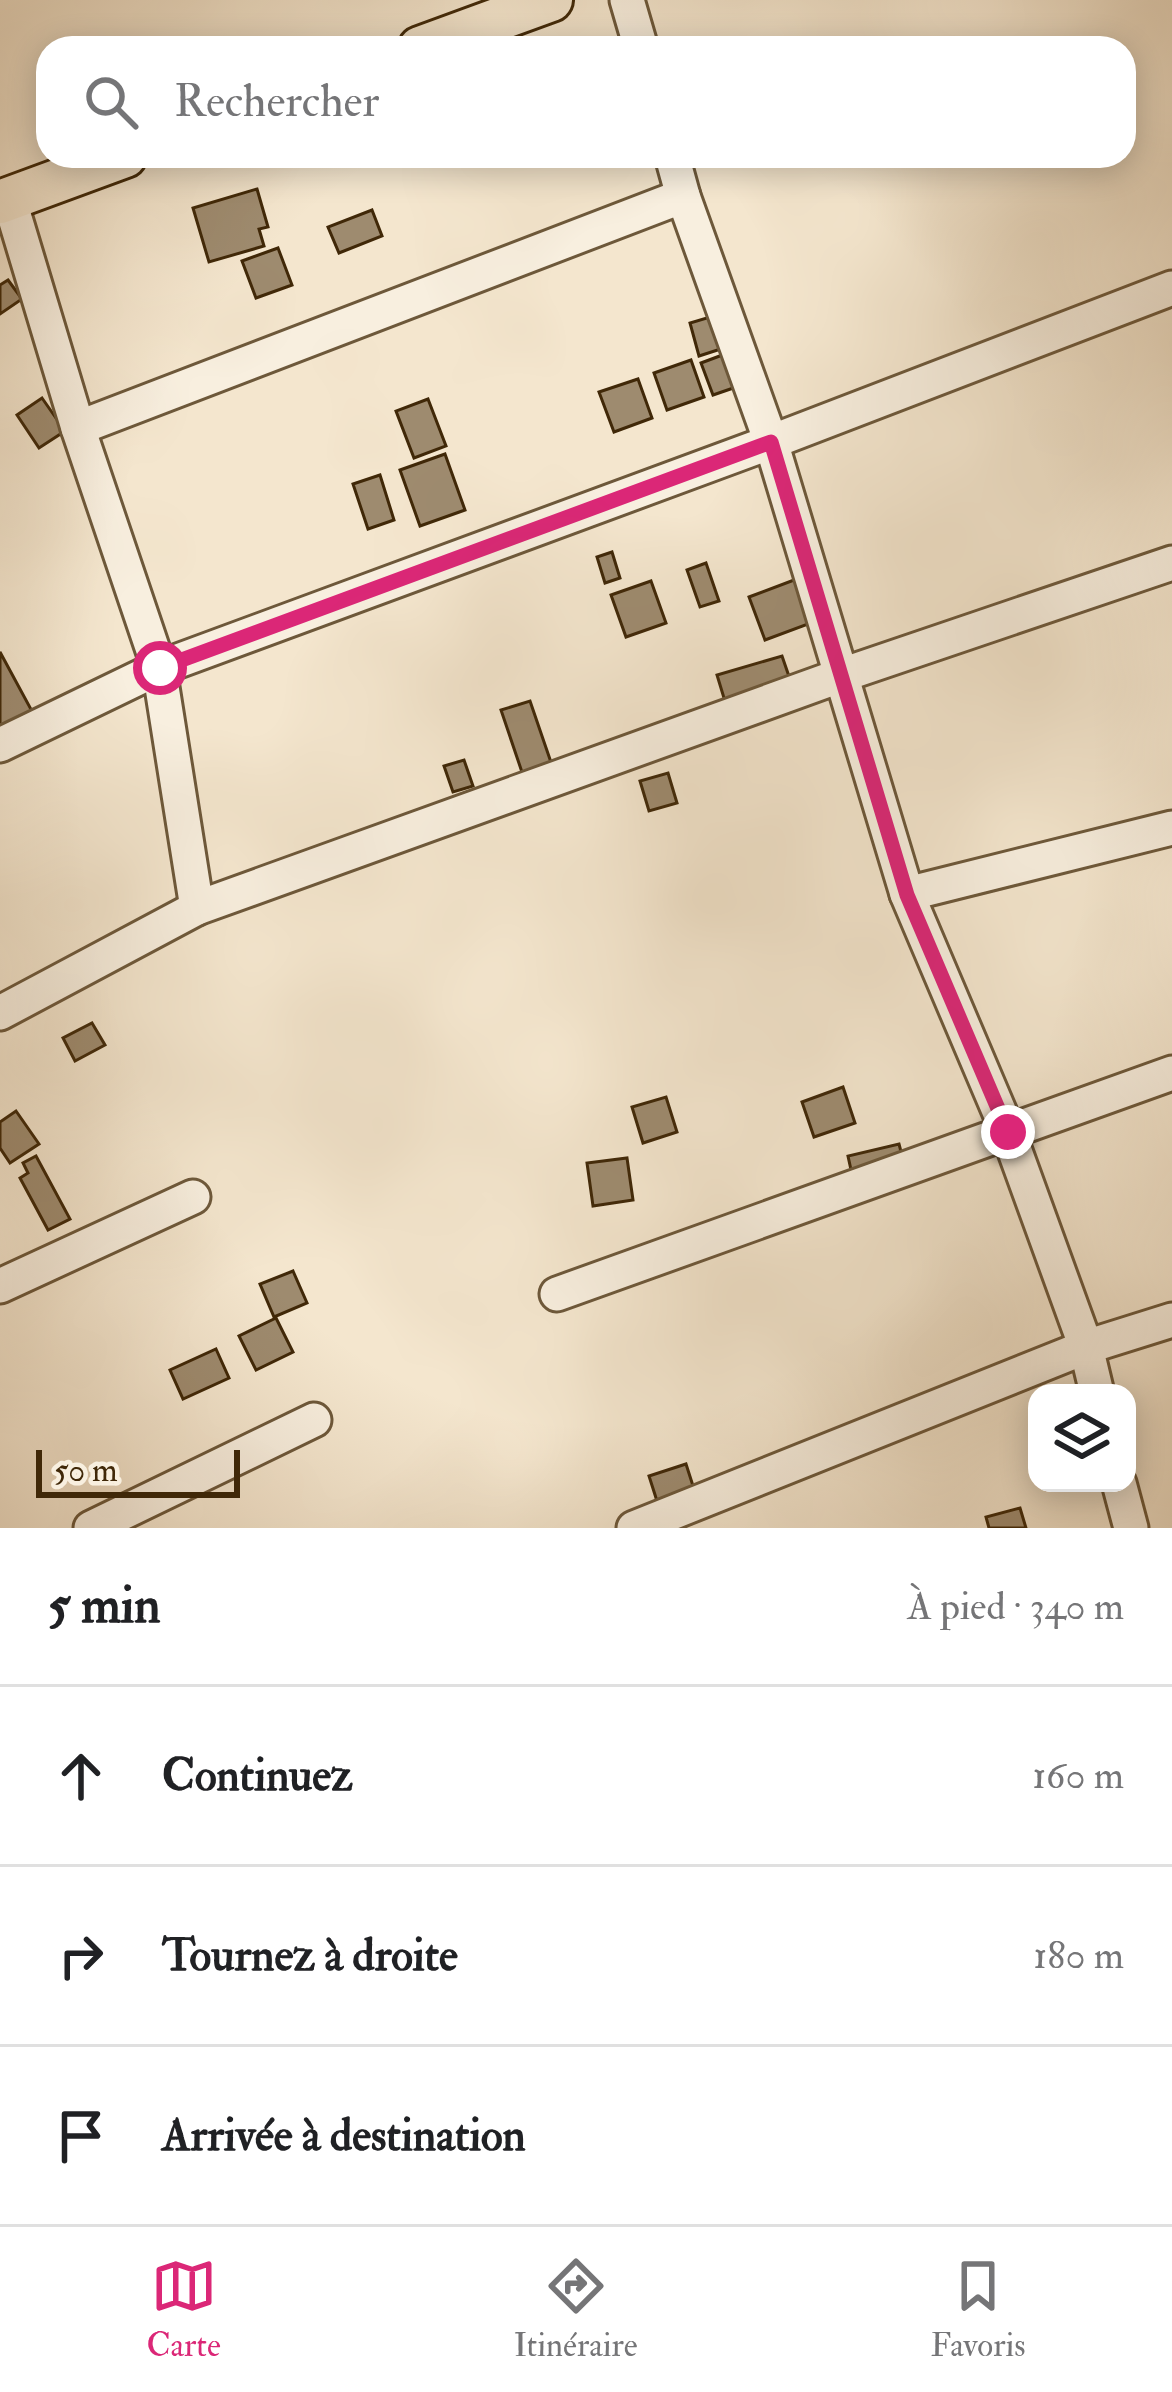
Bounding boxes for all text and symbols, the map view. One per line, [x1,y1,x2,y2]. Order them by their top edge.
search box [36,36,1136,168]
icon: search [78,69,144,135]
text: Rechercher [174,74,379,130]
route start [133,641,187,695]
route end [981,1105,1035,1159]
map controls [1028,1384,1136,1492]
button: layers [1028,1384,1136,1492]
scale bar [36,1444,240,1497]
text: 50 m [54,1450,118,1491]
text: 5 min [48,1574,161,1638]
text: À pied · 340 m [907,1582,1124,1631]
icon: ahead [48,1743,114,1809]
text: Continuez [162,1748,353,1804]
text: 160 m [1032,1751,1124,1800]
icon: right [48,1923,114,1989]
text: Tournez à droite [162,1928,458,1984]
text: 180 m [1033,1931,1124,1980]
icon: arrive [48,2103,114,2169]
text: Arrivée à destination [162,2108,526,2164]
tab: Carte [146,2253,221,2366]
tab: Itinéraire [514,2253,638,2366]
tab: Favoris [930,2253,1026,2366]

